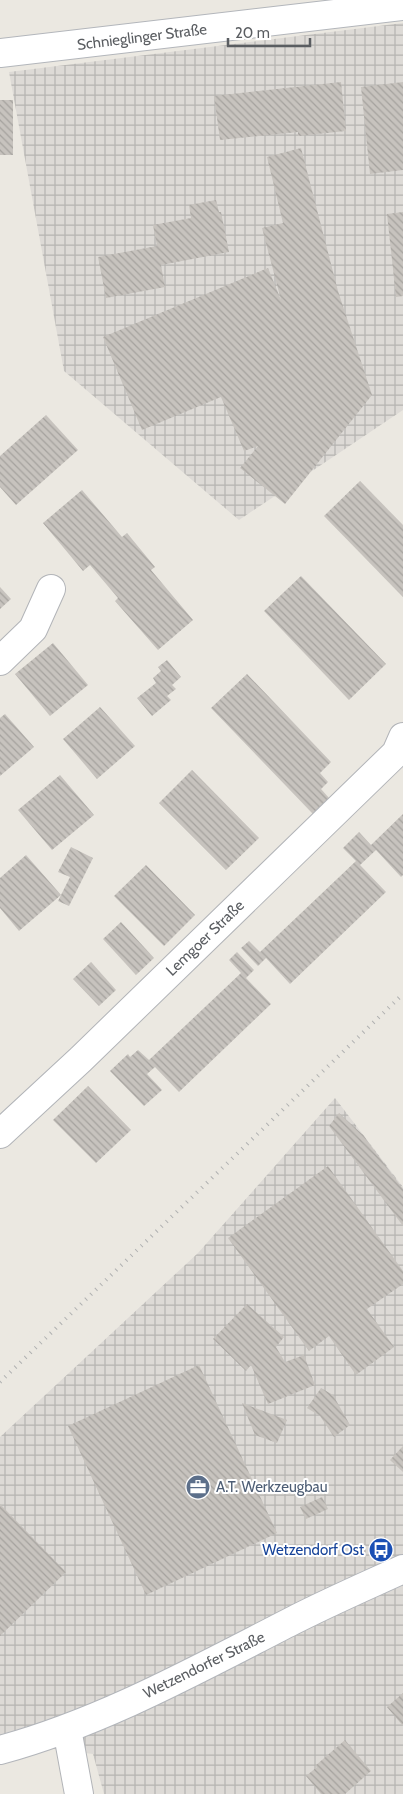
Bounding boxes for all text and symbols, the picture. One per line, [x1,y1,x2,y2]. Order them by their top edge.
scale bar [228,15,310,47]
street label: Schnieglinger Straße [76,20,208,54]
text: 20 m [235,24,270,42]
street label: Lemgoer Straße [162,896,248,980]
office icon: A.T. Werkzeugbau [185,1474,211,1500]
place label: A.T. Werkzeugbau [216,1478,328,1496]
bus stop icon: Wetzendorf Ost [368,1537,394,1563]
place label: Wetzendorf Ost [262,1541,364,1559]
street label: Wetzendorfer Straße [140,1628,268,1702]

